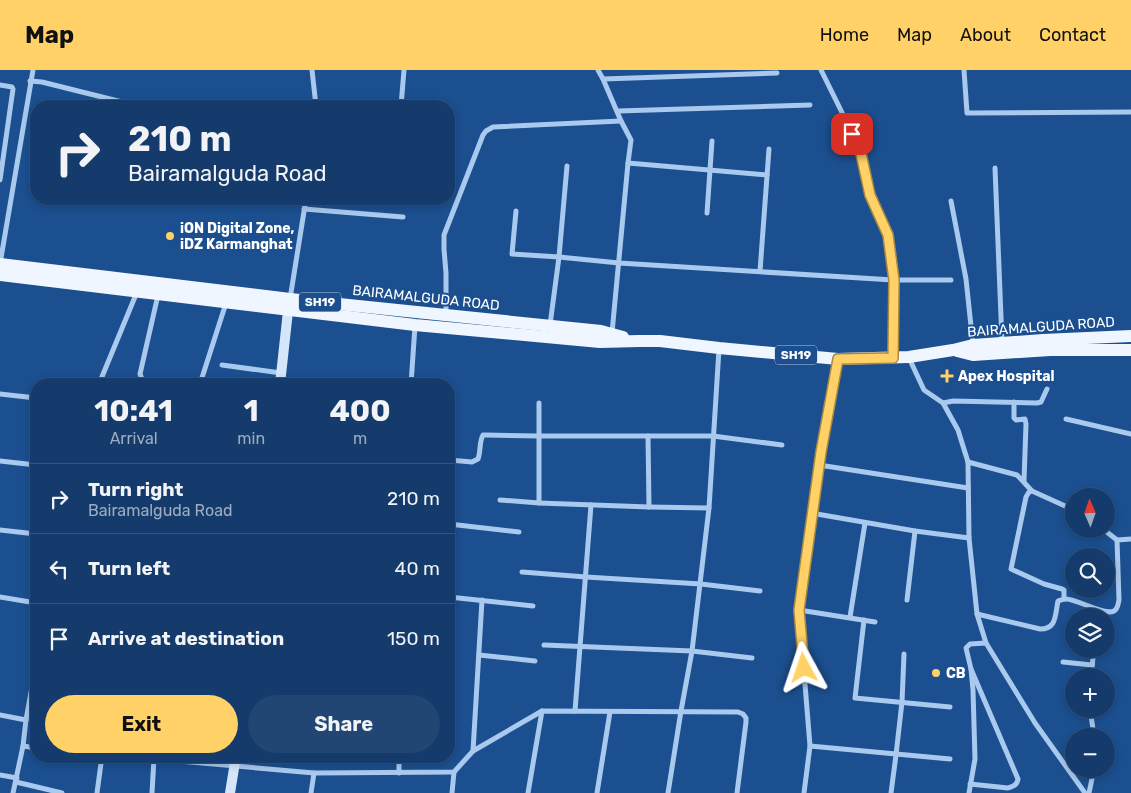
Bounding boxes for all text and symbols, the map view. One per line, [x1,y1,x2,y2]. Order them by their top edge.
text: Map [25,21,74,49]
text: Home [820,24,869,46]
text: Map [897,24,932,46]
text: About [960,24,1011,46]
text: Contact [1039,24,1106,46]
pin [831,113,873,155]
text: 210 m [128,118,231,160]
icon: right [45,120,110,185]
icon: arrive [838,120,866,148]
text: Bairamalguda Road [128,160,327,187]
place label: iON Digital Zone, iDZ Karmanghat [180,220,295,253]
marker: iON Digital Zone, iDZ Karmanghat [164,230,176,242]
street label: BAIRAMALGUDA ROAD [352,282,500,314]
road number: SH19 [299,292,341,312]
street label: BAIRAMALGUDA ROAD [967,313,1115,341]
road number: SH19 [775,346,817,364]
place label: Apex Hospital [958,368,1055,385]
marker: Apex Hospital [940,369,954,383]
text: 10:41 [94,393,173,429]
text: 1 [244,393,259,429]
text: 400 [329,393,391,429]
text: Arrival [110,429,158,448]
text: min [237,429,265,448]
text: m [353,429,367,448]
text: Turn right [88,478,183,501]
icon: right [45,485,73,513]
text: 210 m [387,487,440,510]
north arrow [1065,488,1115,538]
map controls [1065,488,1115,778]
text: Bairamalguda Road [88,501,233,520]
button: search [1065,548,1115,598]
icon: left [45,555,73,583]
text: Turn left [88,557,170,580]
text: 40 m [395,557,440,580]
button: layers [1065,608,1115,658]
icon: arrive [45,625,73,653]
text: Arrive at destination [88,627,284,650]
text: 150 m [387,627,440,650]
position arrow [777,641,829,693]
place label: CB [946,665,966,682]
marker: CB [930,667,942,679]
button: + [1065,668,1115,718]
button: Exit [45,695,238,753]
button: Share [248,695,440,753]
button: − [1065,728,1115,778]

